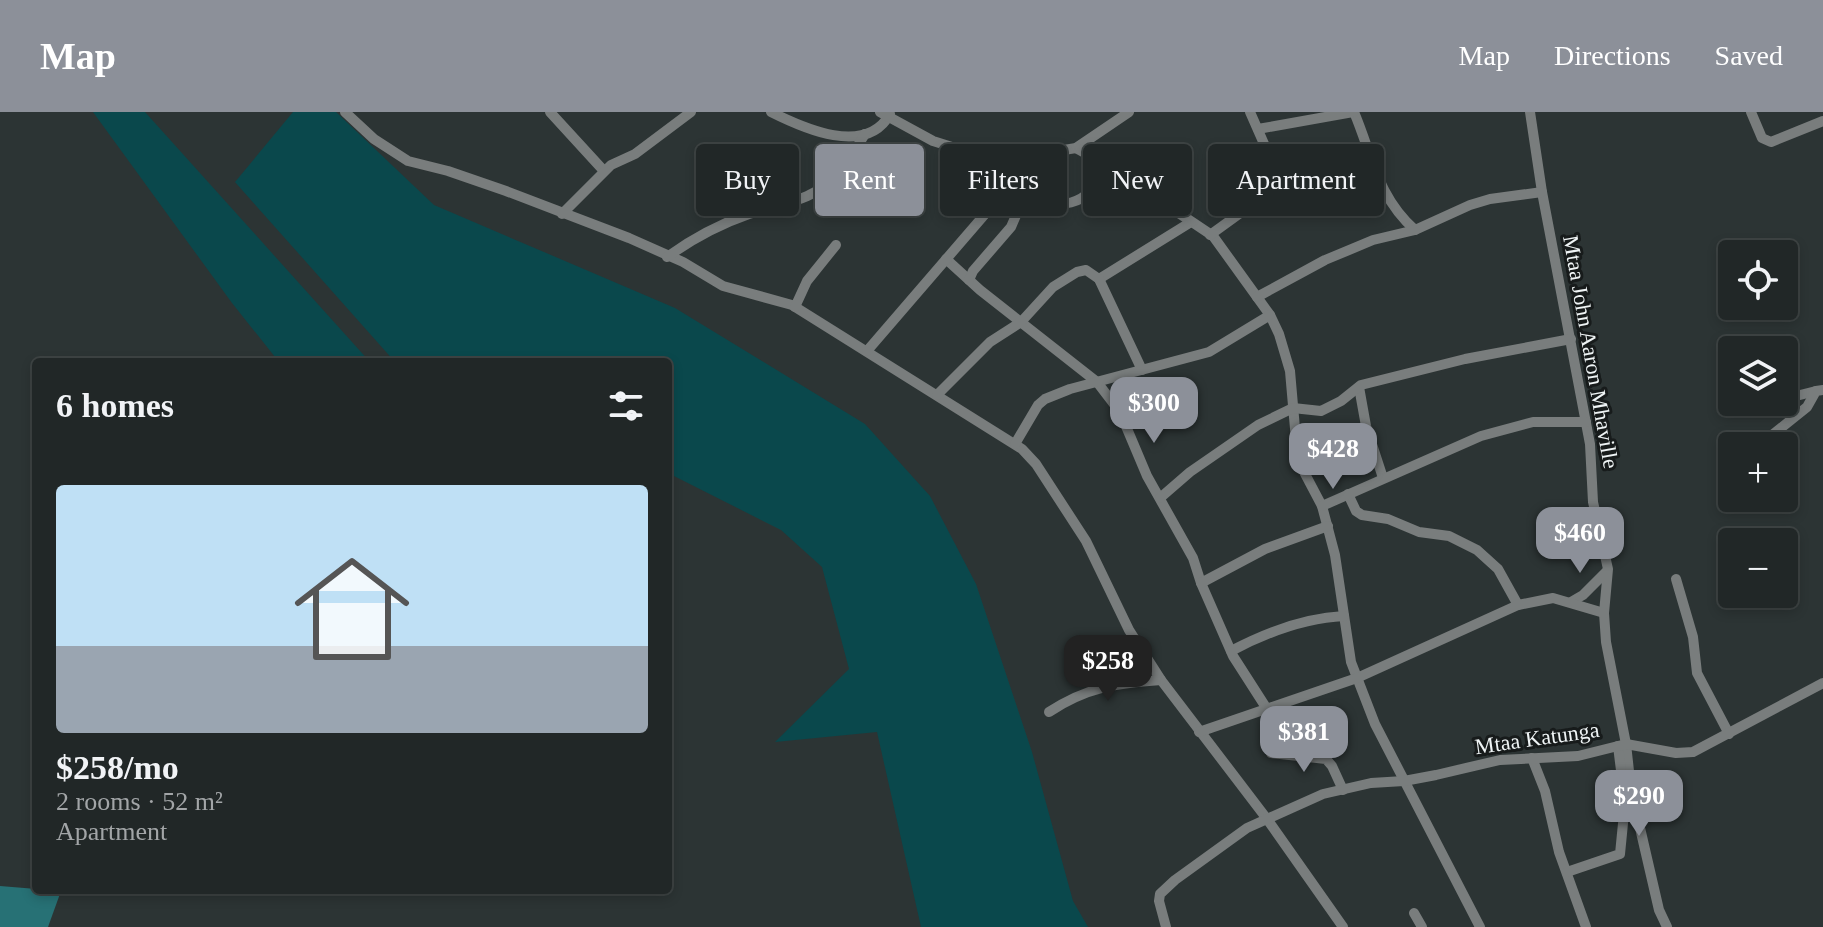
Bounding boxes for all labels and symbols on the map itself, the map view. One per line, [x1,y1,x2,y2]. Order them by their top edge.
street label: Mtaa John Aaron Mhaville [1558,233,1624,471]
pin: $300 [1107,377,1201,445]
pin: $428 [1286,423,1380,491]
pin: $460 [1533,507,1627,575]
pin: $258 [1061,635,1155,703]
pin: $381 [1257,706,1351,774]
street label: Mtaa Katunga [1473,717,1601,759]
pin: $290 [1592,770,1686,838]

